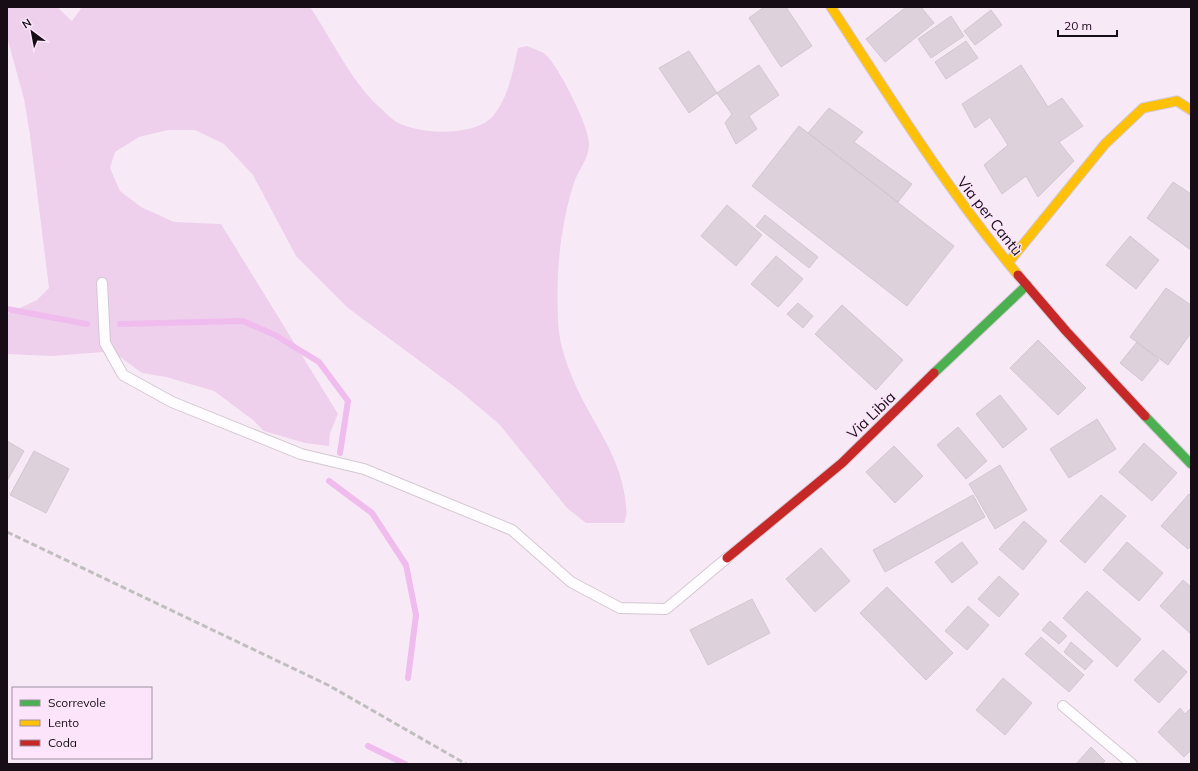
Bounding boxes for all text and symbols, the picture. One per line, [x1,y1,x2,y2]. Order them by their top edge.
north arrow [12,12,52,52]
scale bar [1058,12,1117,38]
text: N [19,15,34,32]
text: 20 m [1064,18,1092,33]
street label: Via per Cantù [953,173,1027,259]
street label: Via Libia [843,387,899,443]
legend [12,687,152,759]
text: Scorrevole [48,695,106,710]
text: Lento [48,715,79,730]
text: Coda [48,735,77,750]

